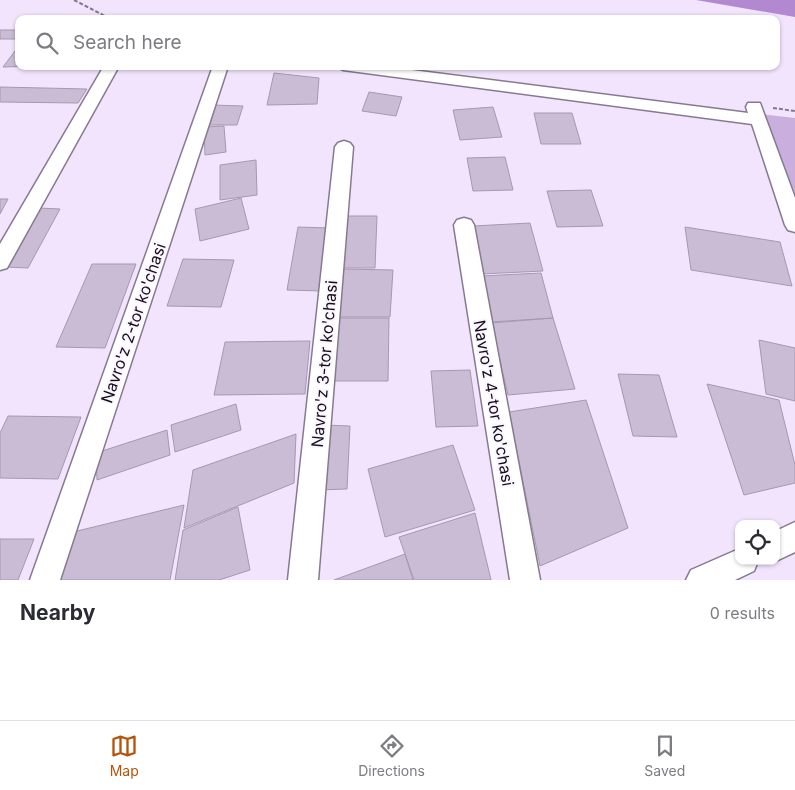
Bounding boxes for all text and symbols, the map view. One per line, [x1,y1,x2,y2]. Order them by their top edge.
search box [15,15,780,70]
icon: search [33,29,61,57]
text: Search here [73,31,182,54]
street label: Navro'z 2-tor ko'chasi [96,241,170,405]
street label: Navro'z 3-tor ko'chasi [307,280,341,448]
street label: Navro'z 4-tor ko'chasi [470,318,518,488]
map controls [735,520,780,565]
button: locate [735,520,780,565]
text: Nearby [20,600,95,625]
text: 0 results [710,603,775,623]
tab: Map [110,732,139,779]
tab: Directions [358,732,425,779]
tab: Saved [644,732,685,779]

